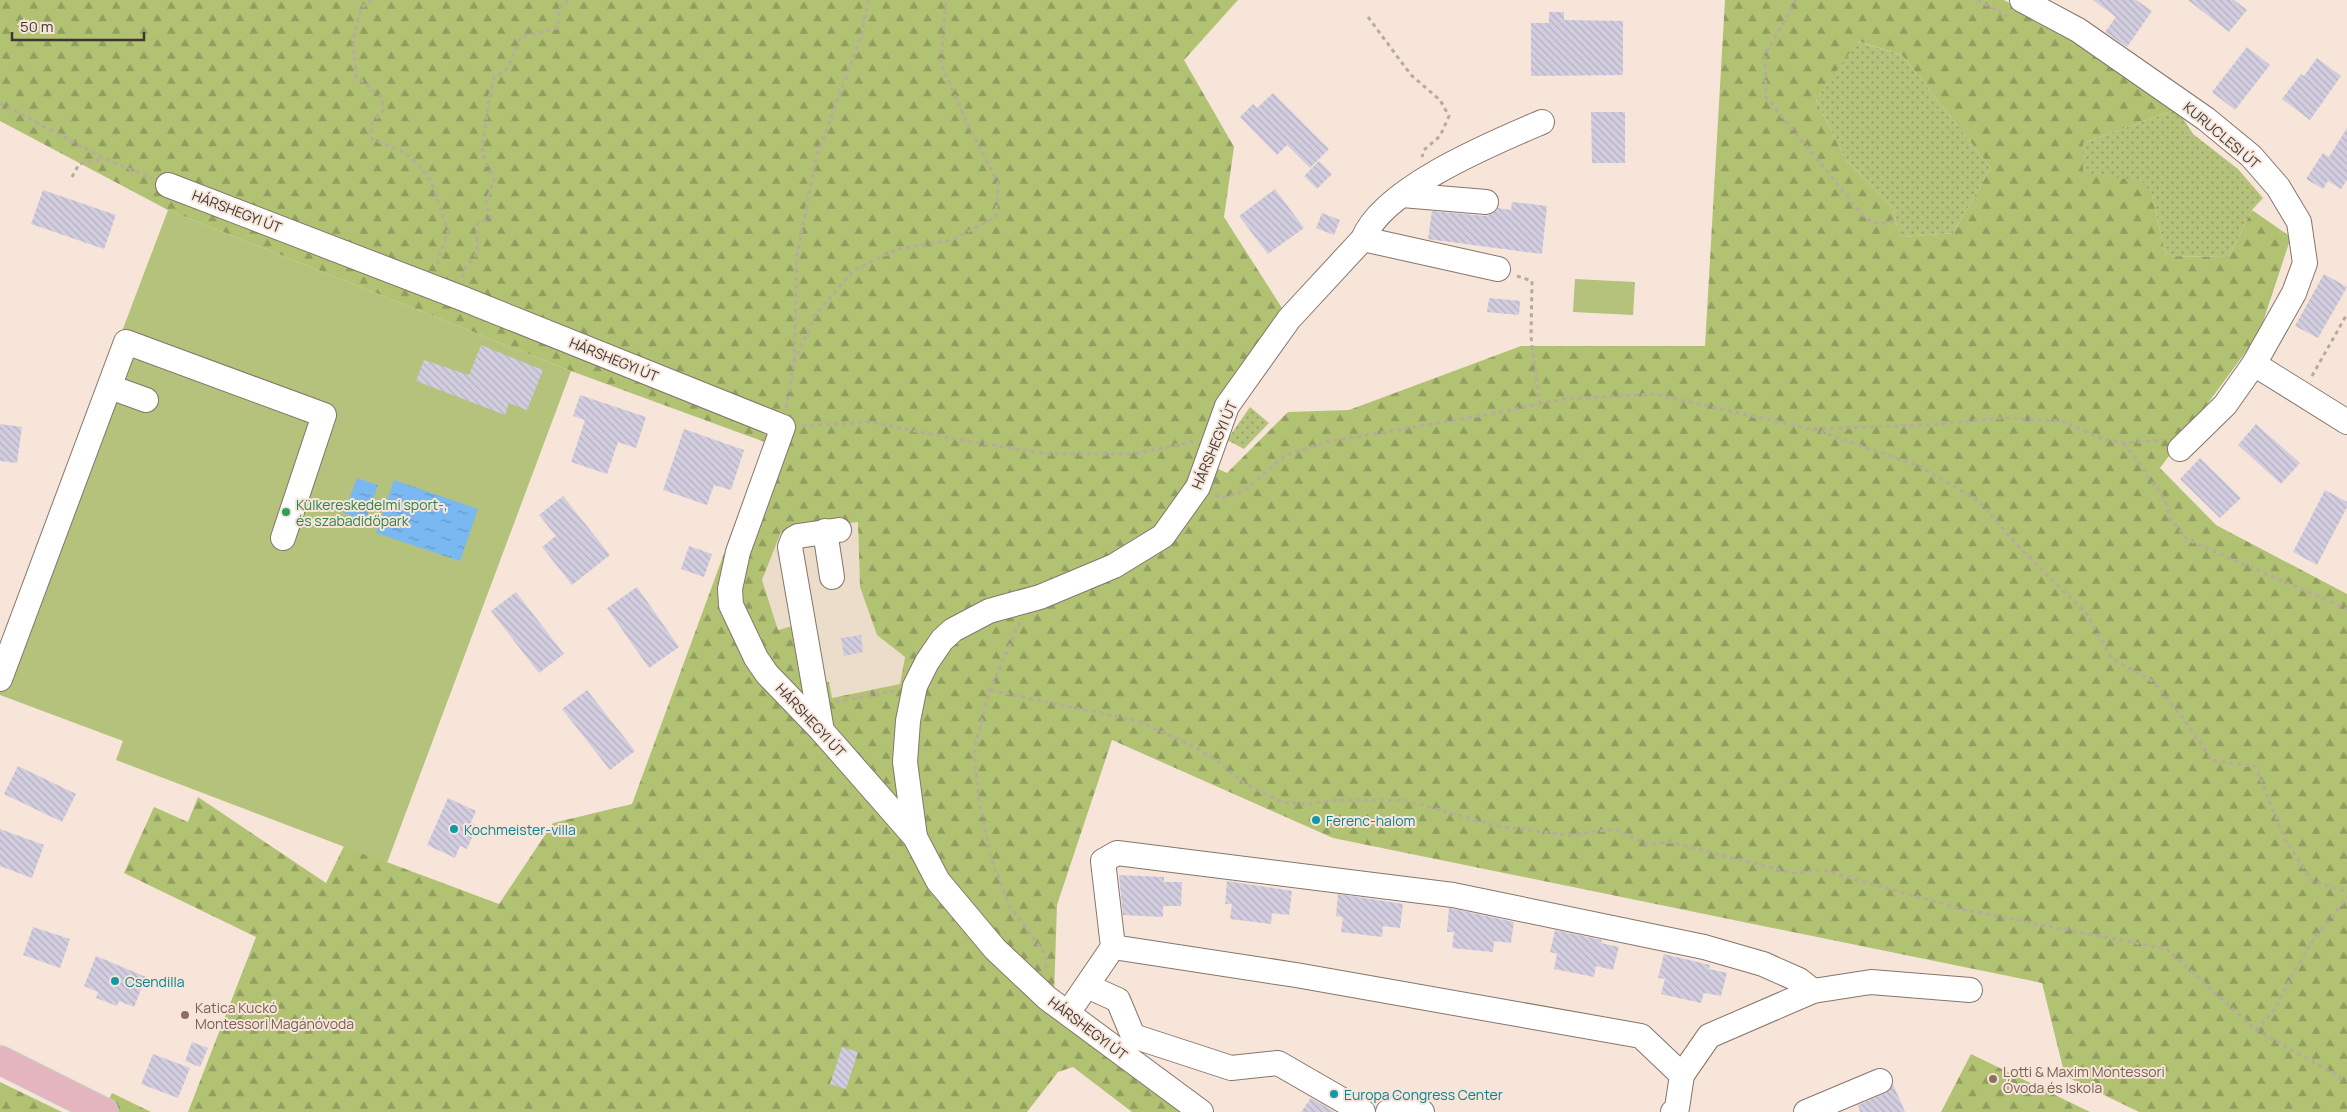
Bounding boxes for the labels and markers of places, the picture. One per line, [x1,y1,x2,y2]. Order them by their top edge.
place label: Külkereskedelmi sport-, és szabadidőpark [296,495,448,530]
marker: Külkereskedelmi sport-, és szabadidőpark [280,506,292,518]
place label: Ferenc-halom [1326,811,1415,830]
marker: Ferenc-halom [1310,814,1322,826]
place label: Kochmeister-villa [464,820,576,839]
marker: Kochmeister-villa [448,823,460,835]
place label: Csendilla [125,972,185,991]
marker: Csendilla [109,975,121,987]
place label: Katica Kuckó Montessori Magánóvoda [195,998,354,1033]
marker: Katica Kuckó Montessori Magánóvoda [179,1009,191,1021]
place label: Lotti & Maxim Montessori Óvoda és Iskola [2003,1062,2165,1097]
marker: Lotti & Maxim Montessori Óvoda és Iskola [1987,1073,1999,1085]
place label: Europa Congress Center [1344,1085,1503,1104]
marker: Europa Congress Center [1328,1088,1340,1100]

